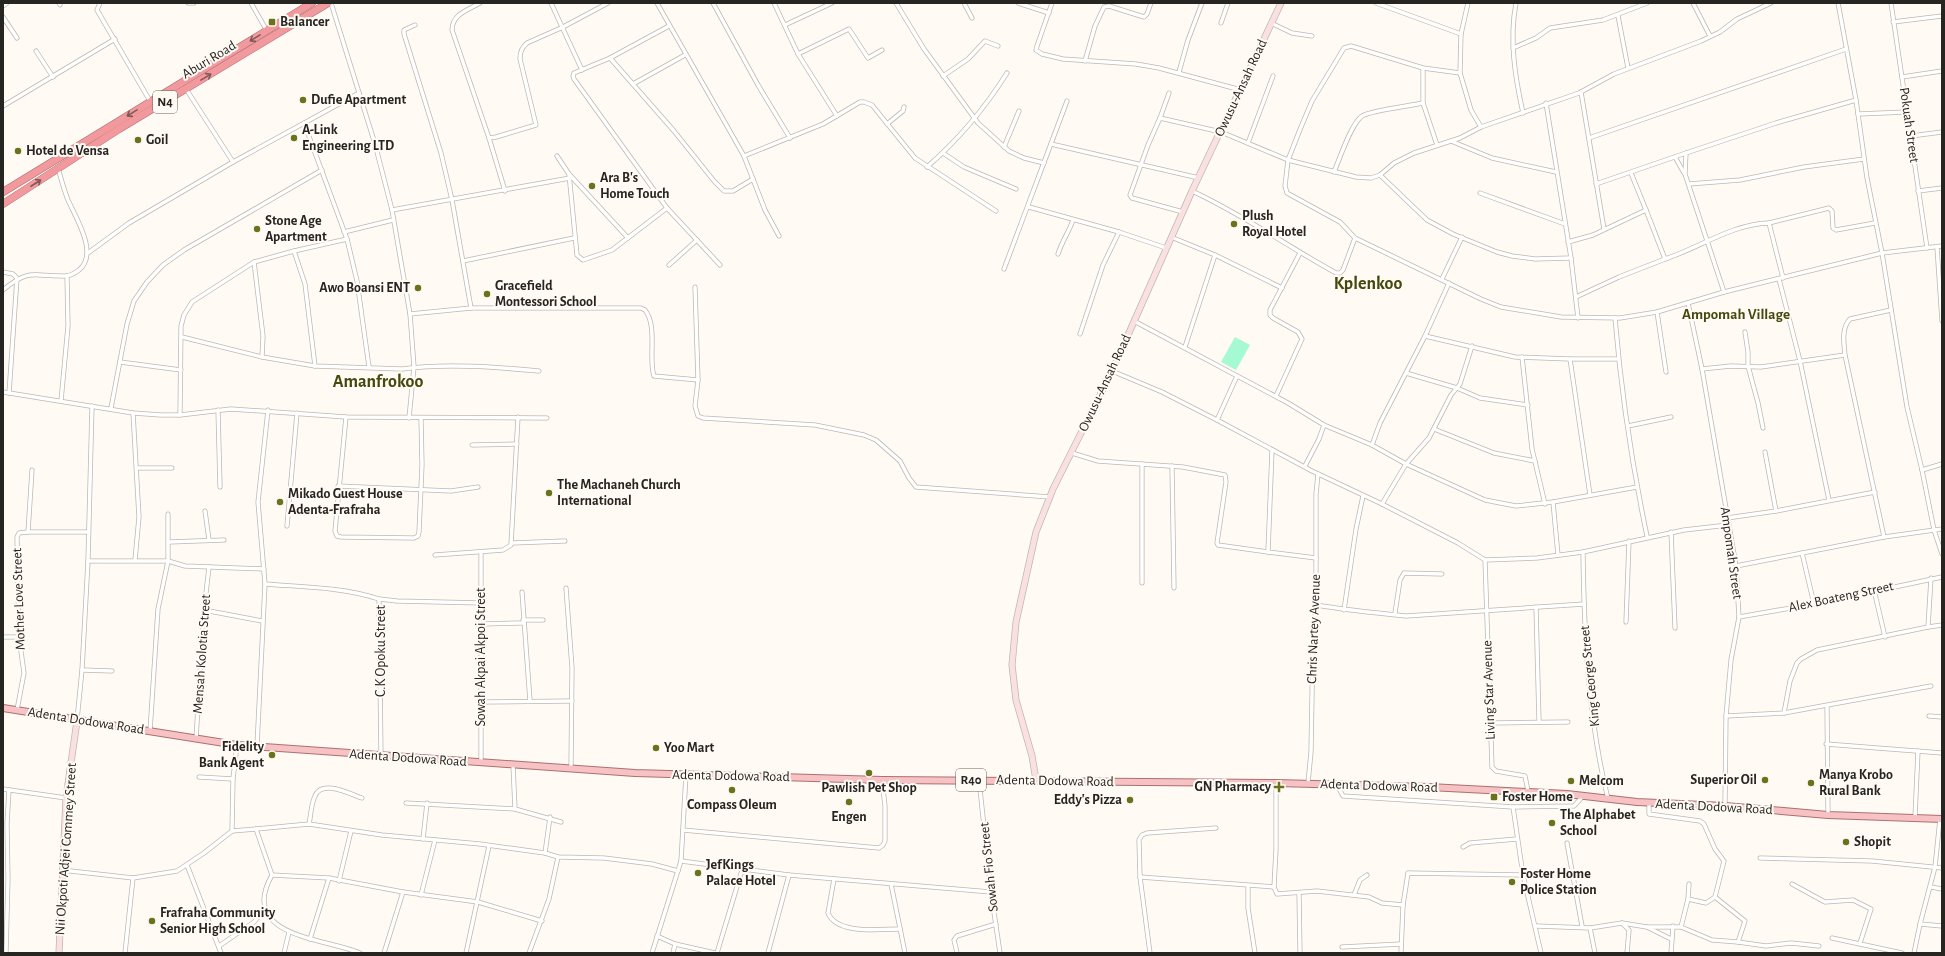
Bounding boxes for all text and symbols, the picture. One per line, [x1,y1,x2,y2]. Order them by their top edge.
place label: Balancer [280,15,330,29]
marker: Balancer [267,17,277,27]
one-way arrow [250,34,261,42]
street label: Owusu-Ansah Road [1212,37,1270,139]
street label: Aburi Road [180,38,238,82]
one-way arrow [200,73,212,81]
street label: Pokuah Street [1897,86,1921,164]
road number: N4 [153,91,177,113]
place label: Dufie Apartment [311,93,406,107]
marker: Dufie Apartment [298,95,308,105]
one-way arrow [126,110,138,118]
place label: A-Link Engineering LTD [302,123,394,153]
place label: Goil [146,133,168,147]
marker: A-Link Engineering LTD [289,133,299,143]
marker: Goil [133,135,143,145]
place label: Hotel de Vensa [26,144,109,158]
marker: Hotel de Vensa [13,146,23,156]
place label: Ara B's Home Touch [600,171,670,201]
one-way arrow [30,179,41,187]
marker: Ara B's Home Touch [587,181,597,191]
place label: Plush Royal Hotel [1242,209,1306,239]
place label: Stone Age Apartment [265,214,327,244]
marker: Plush Royal Hotel [1229,219,1239,229]
marker: Stone Age Apartment [252,224,262,234]
district label: Kplenkoo [1334,275,1402,293]
place label: Gracefield Montessori School [495,279,597,309]
place label: Awo Boansi ENT [319,281,410,295]
marker: Awo Boansi ENT [413,283,423,293]
marker: Gracefield Montessori School [482,289,492,299]
district label: Ampomah Village [1682,307,1790,322]
street label: Owusu-Ansah Road [1076,332,1134,434]
district label: Amanfrokoo [333,373,423,391]
place label: The Machaneh Church International [557,478,681,508]
place label: Mikado Guest House Adenta-Frafraha [288,487,403,517]
marker: The Machaneh Church International [544,488,554,498]
marker: Mikado Guest House Adenta-Frafraha [275,497,285,507]
street label: Ampomah Street [1718,506,1744,601]
street label: Mother Love Street [10,547,28,650]
street label: Chris Nartey Avenue [1305,574,1323,684]
street label: Alex Boateng Street [1787,579,1895,615]
street label: Sowah Akpai Akpoi Street [474,587,488,727]
street label: Mensah Kolotia Street [191,593,213,714]
street label: C.K Opoku Street [374,604,388,697]
street label: King George Street [1578,624,1602,727]
street label: Living Star Avenue [1480,640,1498,740]
street label: Adenta Dodowa Road [27,705,145,737]
place label: Fidelity Bank Agent [199,740,265,770]
place label: Yoo Mart [664,741,714,755]
marker: Yoo Mart [651,743,661,753]
street label: Adenta Dodowa Road [349,747,467,769]
marker: Fidelity Bank Agent [267,750,277,760]
street label: Nii Okpoti Adjei Commey Street [53,762,79,936]
street label: Adenta Dodowa Road [672,768,790,784]
marker: Pawlish Pet Shop [864,768,874,778]
place label: Manya Krobo Rural Bank [1819,768,1893,798]
road number: R40 [956,769,986,791]
street label: Adenta Dodowa Road [996,773,1114,789]
place label: Superior Oil [1690,773,1757,787]
place label: Melcom [1579,774,1624,788]
marker: Superior Oil [1760,775,1770,785]
marker: Melcom [1566,776,1576,786]
street label: Adenta Dodowa Road [1320,777,1438,795]
marker: Manya Krobo Rural Bank [1806,778,1816,788]
place label: GN Pharmacy [1194,780,1272,794]
place label: Pawlish Pet Shop [821,781,917,795]
marker: GN Pharmacy [1274,782,1284,792]
marker: Compass Oleum [727,785,737,795]
place label: Foster Home [1502,790,1573,804]
marker: Foster Home [1489,792,1499,802]
place label: Eddy's Pizza [1054,793,1122,807]
marker: Eddy's Pizza [1125,795,1135,805]
marker: Engen [844,797,854,807]
street label: Adenta Dodowa Road [1655,797,1773,817]
place label: Compass Oleum [687,798,777,812]
place label: The Alphabet School [1560,808,1636,838]
place label: Engen [831,810,867,824]
marker: The Alphabet School [1547,818,1557,828]
street label: Sowah Fio Street [977,821,1001,912]
place label: Shopit [1854,835,1891,849]
marker: Shopit [1841,837,1851,847]
place label: JefKings Palace Hotel [706,858,776,888]
place label: Foster Home Police Station [1520,867,1597,897]
marker: JefKings Palace Hotel [693,868,703,878]
marker: Foster Home Police Station [1507,877,1517,887]
place label: Frafraha Community Senior High School [160,906,276,936]
marker: Frafraha Community Senior High School [147,916,157,926]

